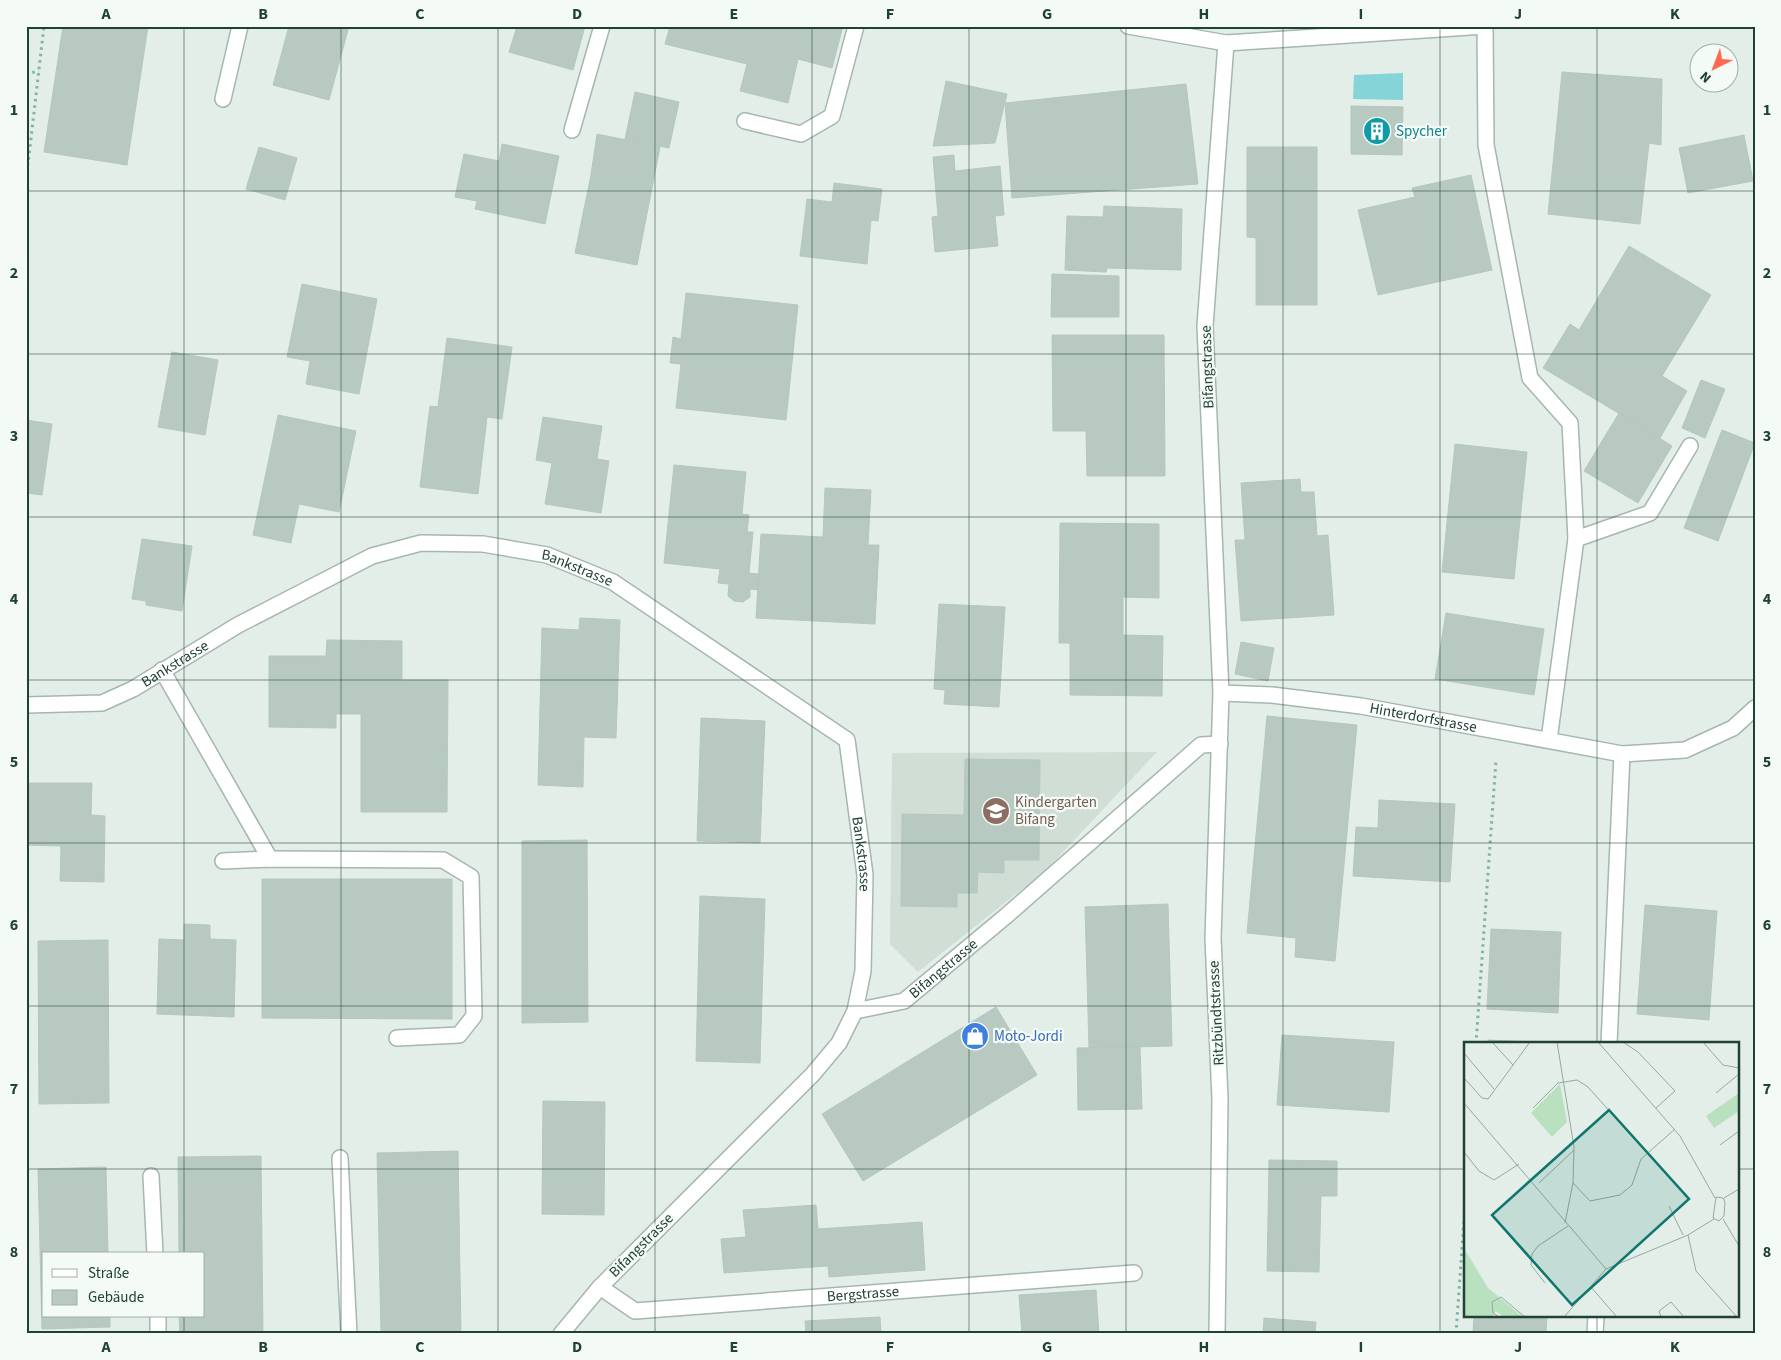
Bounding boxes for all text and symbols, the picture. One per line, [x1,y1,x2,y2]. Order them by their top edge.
text: A [100,3,111,25]
text: B [258,3,268,25]
text: C [415,3,425,25]
text: D [572,3,582,25]
text: E [730,3,738,25]
text: F [886,3,894,25]
text: G [1042,3,1052,25]
text: H [1199,3,1209,25]
text: I [1359,3,1363,25]
text: J [1514,3,1522,25]
text: K [1670,3,1680,25]
north arrow [1688,42,1738,92]
text: N [1696,66,1716,87]
text: 1 [10,99,18,121]
text: 1 [1763,99,1771,121]
building icon: Spycher [1362,116,1392,146]
place label: Spycher [1396,121,1448,142]
text: 2 [10,262,18,284]
text: 2 [1763,262,1771,284]
street label: Bifangstrasse [1196,325,1219,409]
text: 3 [10,425,18,447]
text: 3 [1763,425,1771,447]
street label: Bankstrasse [540,544,616,592]
text: 4 [10,588,19,610]
text: 4 [1763,588,1772,610]
street label: Bankstrasse [137,635,213,693]
street label: Hinterdorfstrasse [1368,698,1478,738]
text: 5 [10,751,18,773]
text: 5 [1763,751,1771,773]
place label: Kindergarten Bifang [1015,792,1097,830]
school or university icon: Kindergarten Bifang [981,796,1011,826]
street label: Bankstrasse [846,815,875,892]
text: 6 [10,914,18,936]
text: 6 [1763,914,1771,936]
street label: Bifangstrasse [905,934,982,1004]
street label: Ritzbündtstrasse [1203,960,1230,1066]
shop icon: Moto-Jordi [960,1021,990,1051]
place label: Moto-Jordi [994,1026,1063,1047]
inset map [1464,1042,1738,1318]
text: 7 [10,1078,18,1100]
text: 7 [1763,1078,1771,1100]
street label: Bifangstrasse [604,1208,678,1282]
text: 8 [10,1241,18,1263]
text: 8 [1763,1241,1771,1263]
legend [42,1252,205,1318]
text: Straße [88,1263,129,1284]
street label: Bergstrasse [826,1281,900,1307]
text: Gebäude [88,1287,144,1308]
text: A [100,1336,111,1358]
text: B [258,1336,268,1358]
text: C [415,1336,425,1358]
text: D [572,1336,582,1358]
text: E [730,1336,738,1358]
text: F [886,1336,894,1358]
text: G [1042,1336,1052,1358]
text: H [1199,1336,1209,1358]
text: I [1359,1336,1363,1358]
text: J [1514,1336,1522,1358]
text: K [1670,1336,1680,1358]

